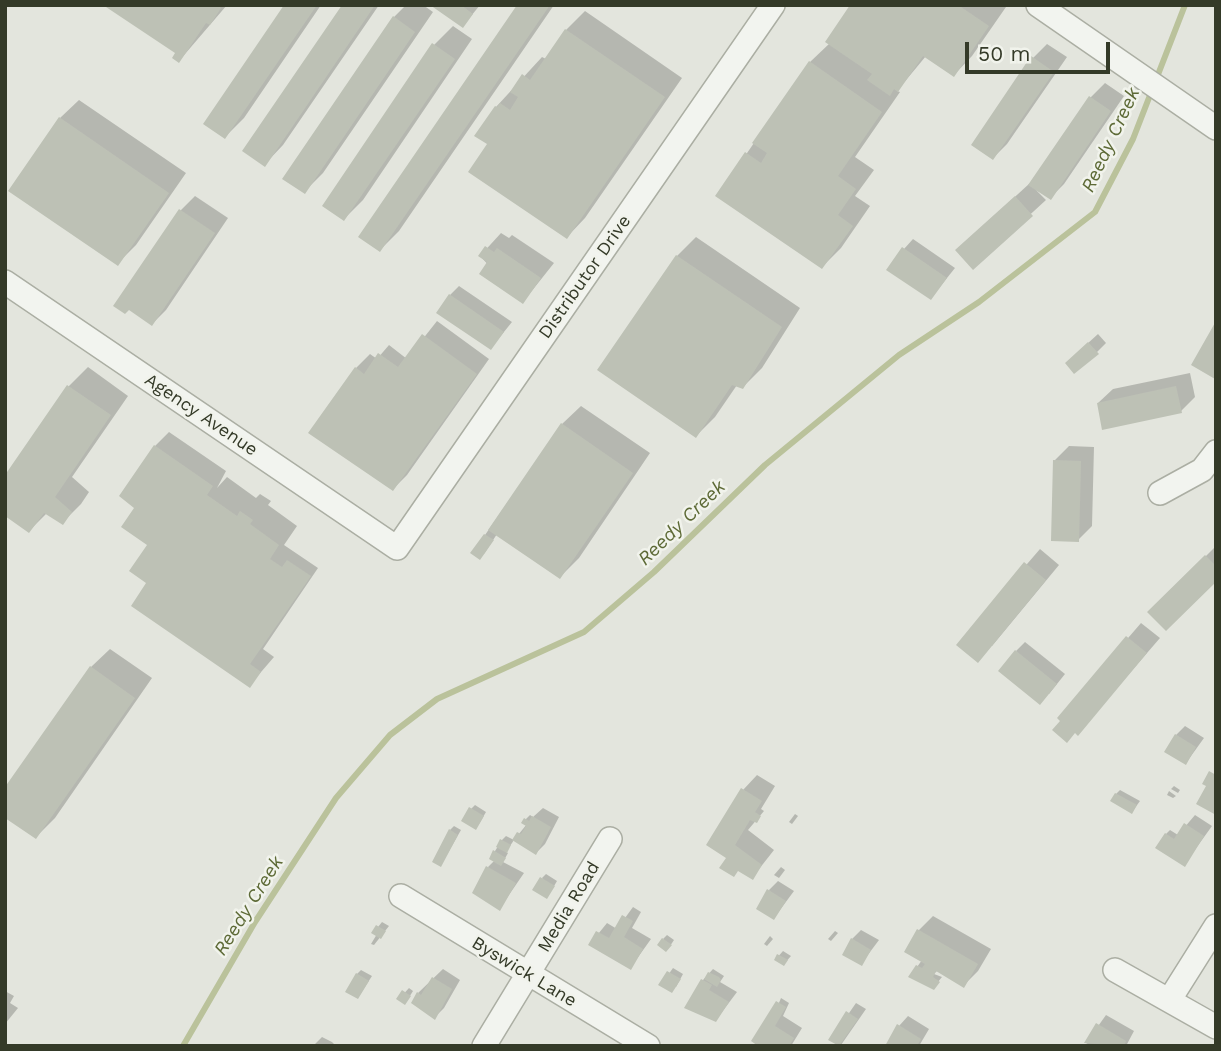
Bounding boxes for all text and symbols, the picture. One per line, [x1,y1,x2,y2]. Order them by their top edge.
scale bar [969,28,1114,72]
text: 50 m [978,41,1030,66]
water label: Reedy Creek [1077,84,1145,196]
street label: Distributor Drive [534,211,636,343]
street label: Agency Avenue [140,369,262,461]
water label: Reedy Creek [633,476,731,570]
water label: Reedy Creek [209,852,289,960]
street label: Media Road [533,858,605,956]
street label: Byswick Lane [468,932,580,1012]

